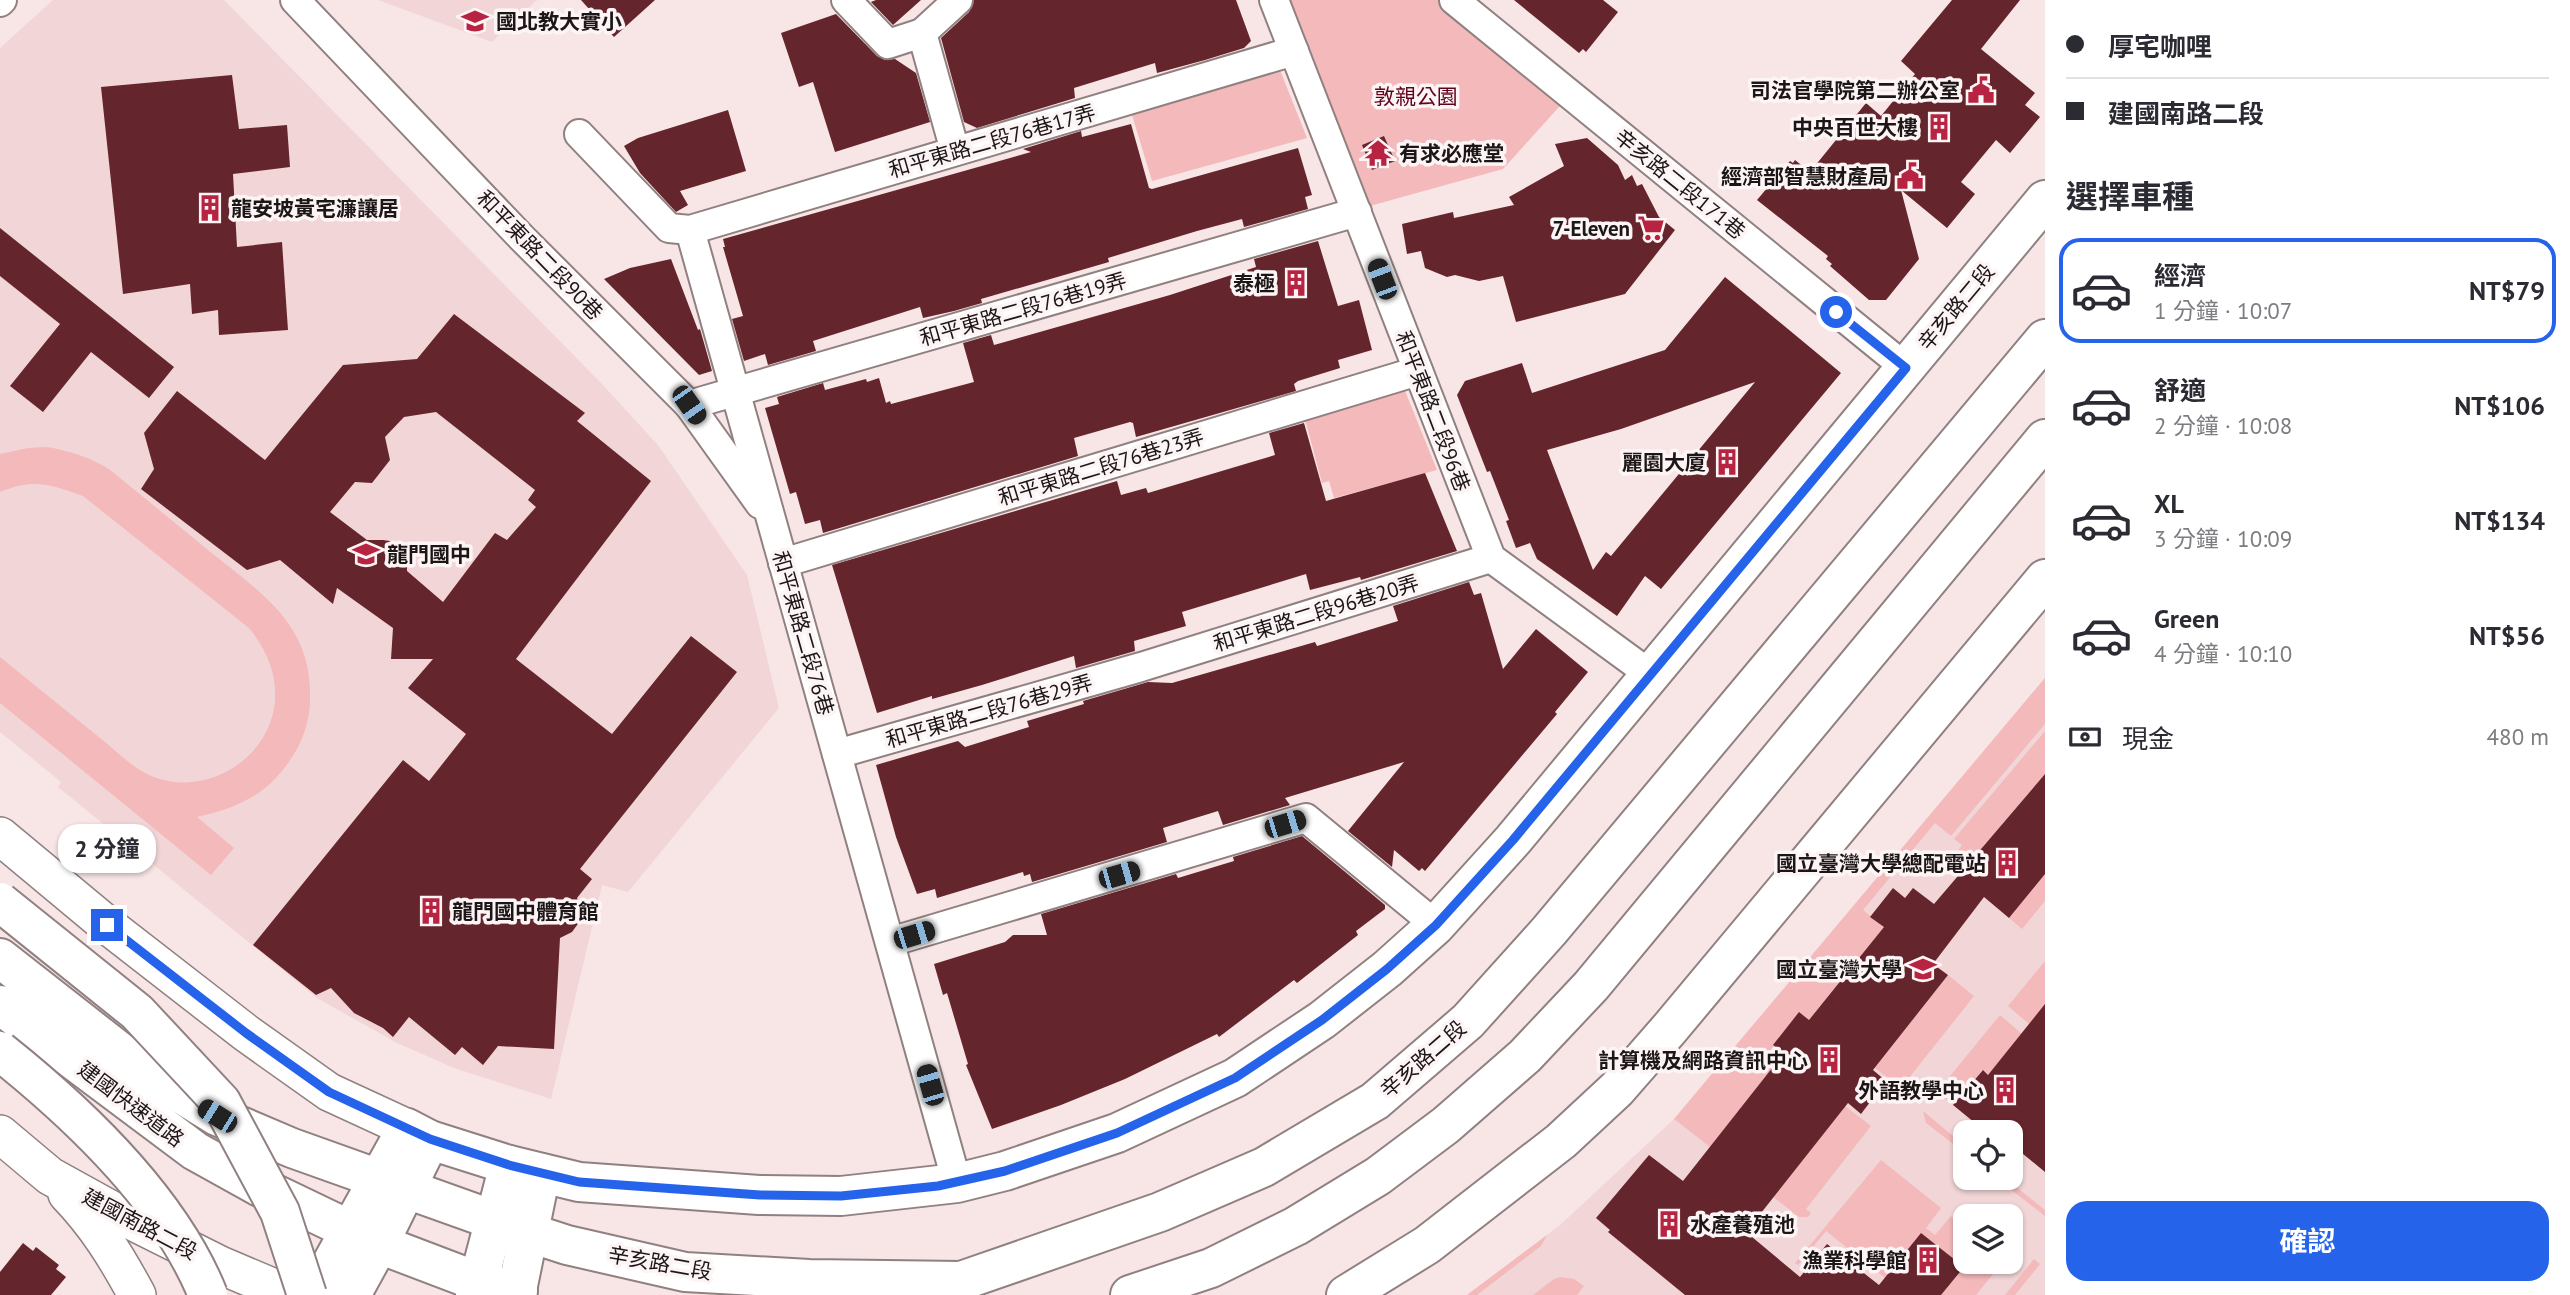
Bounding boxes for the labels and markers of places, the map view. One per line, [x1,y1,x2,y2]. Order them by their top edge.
school or university icon: 國北教大實小 [460,6,490,36]
place label: 國北教大實小 [496,8,622,35]
public building icon: 司法官學院第二辦公室 [1966,75,1996,105]
place label: 司法官學院第二辦公室 [1750,77,1960,104]
building icon: 中央百世大樓 [1924,112,1954,142]
place label: 中央百世大樓 [1792,114,1918,141]
temple icon: 有求必應堂 [1363,138,1393,168]
place label: 有求必應堂 [1399,140,1504,167]
public building icon: 經濟部智慧財產局 [1895,161,1925,191]
place label: 經濟部智慧財產局 [1721,163,1889,190]
building icon: 龍安坡黃宅濂讓居 [195,193,225,223]
place label: 龍安坡黃宅濂讓居 [231,195,399,222]
supermarket icon: 7-Eleven [1636,213,1666,243]
place label: 7-Eleven [1552,215,1630,242]
building icon: 泰極 [1281,268,1311,298]
place label: 泰極 [1233,270,1275,297]
building icon: 麗園大廈 [1712,447,1742,477]
place label: 麗園大廈 [1622,449,1706,476]
school or university icon: 龍門國中 [351,539,381,569]
place label: 龍門國中 [387,541,471,568]
building icon: 國立臺灣大學總配電站 [1992,848,2022,878]
place label: 國立臺灣大學總配電站 [1776,850,1986,877]
building icon: 龍門國中體育館 [416,896,446,926]
place label: 龍門國中體育館 [452,898,599,925]
school or university icon: 國立臺灣大學 [1908,954,1938,984]
place label: 國立臺灣大學 [1776,956,1902,983]
building icon: 計算機及網路資訊中心 [1814,1045,1844,1075]
place label: 計算機及網路資訊中心 [1598,1047,1808,1074]
building icon: 外語教學中心 [1990,1075,2020,1105]
place label: 外語教學中心 [1858,1077,1984,1104]
building icon: 水產養殖池 [1654,1209,1684,1239]
place label: 水產養殖池 [1690,1211,1795,1238]
building icon: 漁業科學館 [1913,1245,1943,1275]
place label: 漁業科學館 [1802,1247,1907,1274]

